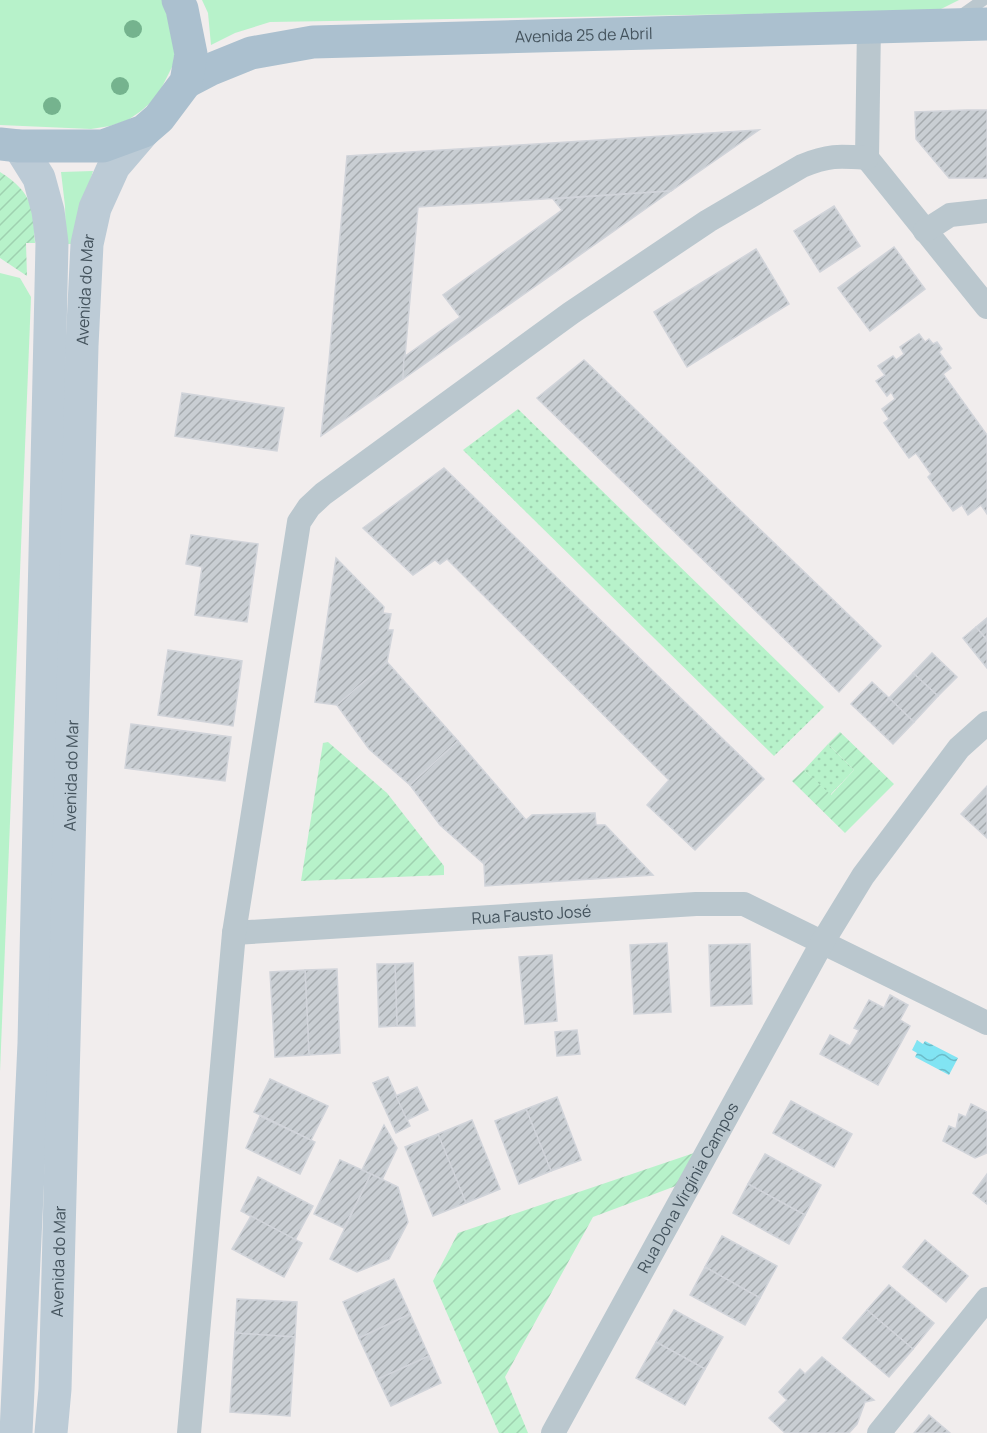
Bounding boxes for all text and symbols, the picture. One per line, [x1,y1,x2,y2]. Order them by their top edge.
street label: Avenida 25 de Abril [515,22,653,48]
street label: Avenida do Mar [71,232,100,346]
street label: Avenida do Mar [58,719,83,831]
street label: Rua Fausto José [471,900,592,929]
street label: Rua Dona Virgínia Campos [632,1098,744,1277]
street label: Avenida do Mar [46,1205,71,1317]

